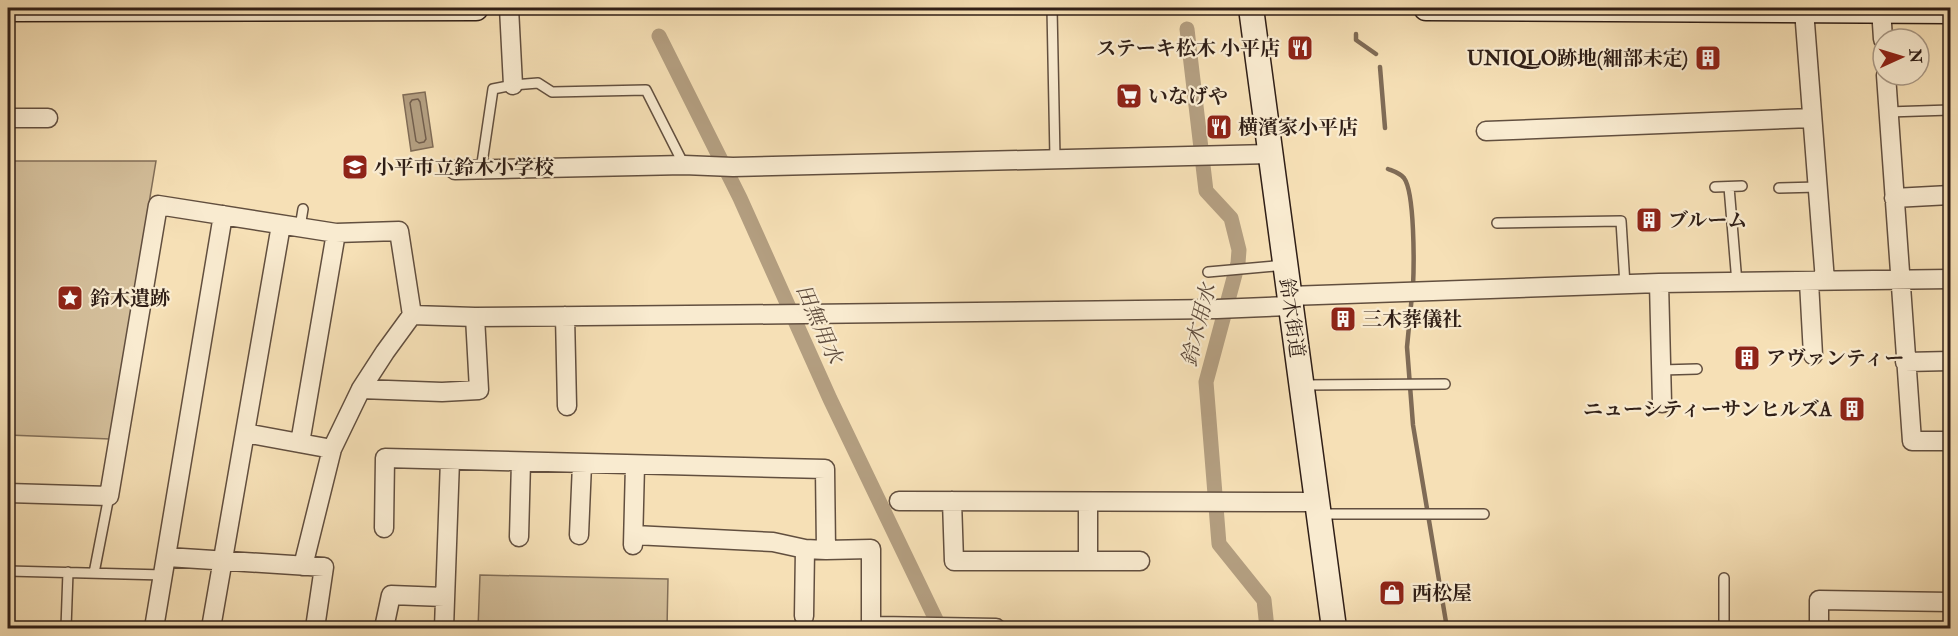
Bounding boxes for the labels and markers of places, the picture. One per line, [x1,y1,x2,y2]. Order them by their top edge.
restaurant icon: ステーキ松木 小平店 [1285,33,1315,63]
place label: ステーキ松木 小平店 [1096,36,1280,61]
building icon: UNIQLO跡地(細部未定) [1693,43,1723,73]
place label: UNIQLO跡地(細部未定) [1467,46,1688,71]
supermarket icon: いなげや [1114,81,1144,111]
place label: いなげや [1148,84,1228,109]
restaurant icon: 横濱家小平店 [1204,112,1234,142]
place label: 横濱家小平店 [1238,115,1358,140]
school or university icon: 小平市立鈴木小学校 [340,152,370,182]
place label: 小平市立鈴木小学校 [374,155,554,180]
building icon: ブルーム [1634,205,1664,235]
place label: ブルーム [1668,208,1747,233]
place icon: 鈴木遺跡 [55,283,85,313]
place label: 鈴木遺跡 [90,286,170,311]
building icon: 三木葬儀社 [1328,304,1358,334]
place label: 三木葬儀社 [1362,307,1462,332]
building icon: アヴァンティー [1732,343,1762,373]
place label: アヴァンティー [1766,346,1904,371]
building icon: ニューシティーサンヒルズA [1837,394,1867,424]
place label: ニューシティーサンヒルズA [1583,397,1832,422]
shop icon: 西松屋 [1377,578,1407,608]
place label: 西松屋 [1412,581,1472,606]

